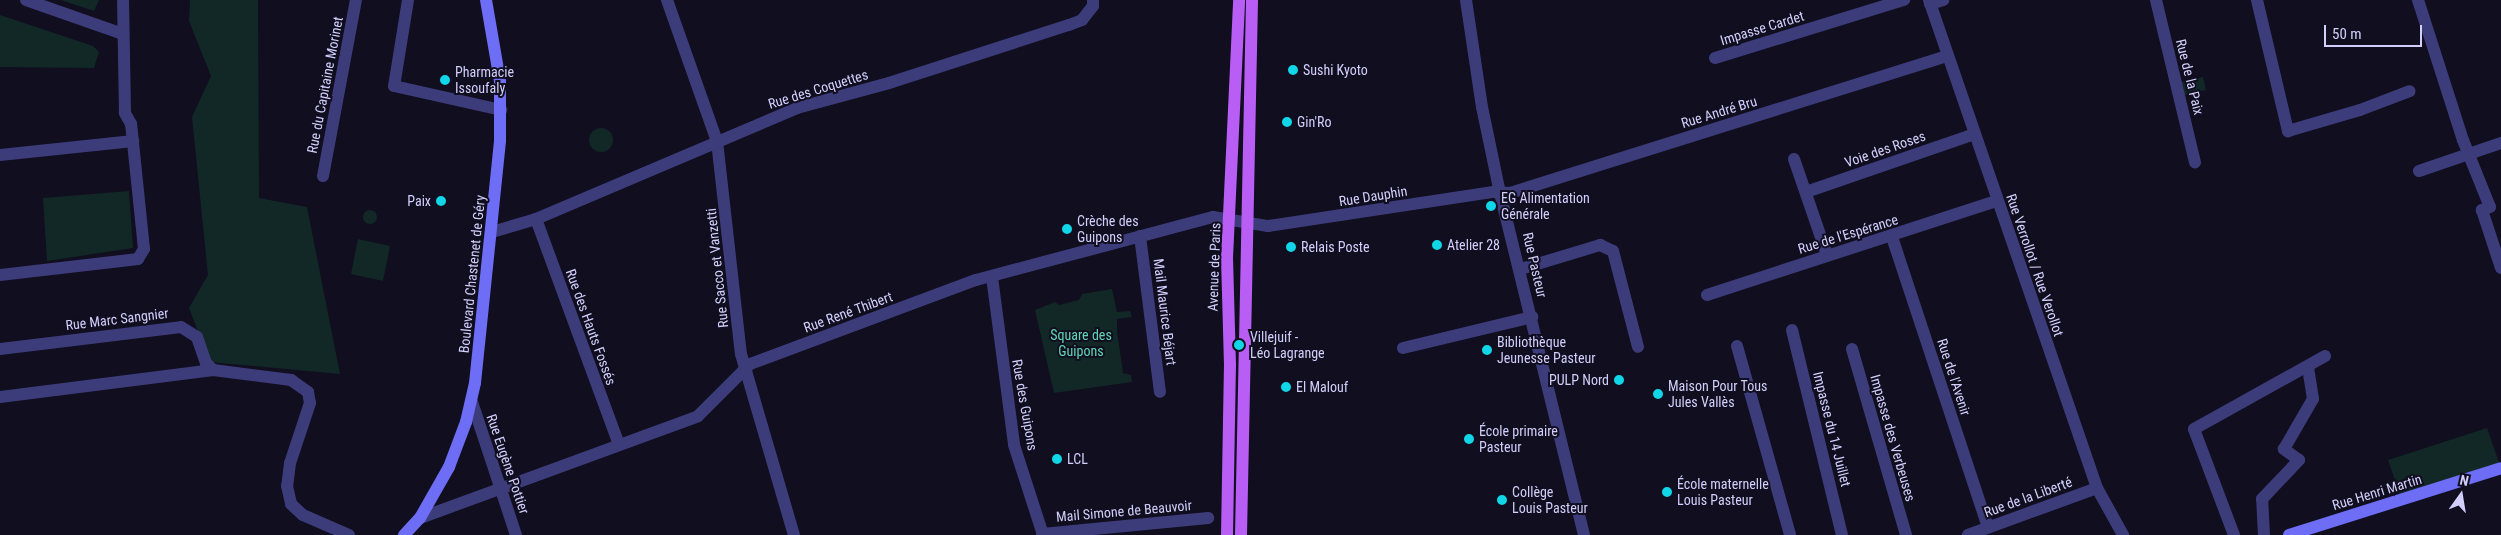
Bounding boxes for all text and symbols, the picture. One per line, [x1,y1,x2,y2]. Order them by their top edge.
street label: Impasse Cardet [1718,7,1806,49]
street label: Rue du Capitaine Morinet [304,15,346,155]
scale bar [2326,15,2424,47]
text: 50 m [2332,25,2362,43]
street label: Rue de la Paix [2172,37,2208,117]
place label: Sushi Kyoto [1303,62,1368,78]
place label: Pharmacie Issoufaly [455,64,514,96]
marker: Sushi Kyoto [1287,64,1299,76]
street label: Rue des Coquettes [766,66,870,112]
marker: Pharmacie Issoufaly [439,74,451,86]
street label: Rue André Bru [1679,93,1759,131]
place label: Gin'Ro [1297,114,1331,130]
marker: Gin'Ro [1281,116,1293,128]
street label: Voie des Roses [1842,127,1928,171]
street label: Rue Dauphin [1338,182,1408,210]
place label: EG Alimentation Générale [1501,190,1590,222]
street label: Rue Verrollot / Rue Verollot [2003,192,2067,338]
place label: Paix [407,193,431,209]
street label: Boulevard Chastenet de Géry [455,194,489,354]
marker: Paix [435,195,447,207]
marker: EG Alimentation Générale [1485,200,1497,212]
street label: Rue Sacco et Vanzetti [702,207,732,329]
street label: Rue de l'Espérance [1796,211,1900,257]
place label: Crèche des Guipons [1077,213,1139,246]
street label: Avenue de Paris [1204,222,1224,312]
marker: Crèche des Guipons [1061,223,1073,235]
street label: Rue Pasteur [1519,231,1551,299]
place label: Atelier 28 [1447,237,1500,253]
place label: Relais Poste [1301,239,1370,255]
marker: Atelier 28 [1431,239,1443,251]
marker: Relais Poste [1285,241,1297,253]
street label: Mail Maurice Béjart [1150,258,1180,366]
street label: Rue des Hauts Fossés [562,267,620,387]
street label: Rue René Thibert [801,288,895,336]
street label: Rue Marc Sangnier [65,304,169,334]
park label: Square des Guipons [1050,327,1112,360]
place label: Villejuif - Léo Lagrange [1250,329,1325,362]
place label: Bibliothèque Jeunesse Pasteur [1497,334,1595,367]
street label: Rue de l'Avenir [1934,336,1974,418]
marker: Villejuif - Léo Lagrange [1232,338,1246,352]
marker: Bibliothèque Jeunesse Pasteur [1481,344,1493,356]
street label: Rue des Guipons [1009,358,1041,452]
street label: Impasse du 14 Juillet [1810,370,1854,488]
place label: PULP Nord [1549,372,1609,388]
street label: Impasse des Verbeuses [1867,373,1919,503]
marker: PULP Nord [1613,374,1625,386]
place label: Maison Pour Tous Jules Vallès [1668,378,1768,411]
place label: El Malouf [1296,379,1348,395]
marker: El Malouf [1280,381,1292,393]
marker: Maison Pour Tous Jules Vallès [1652,388,1664,400]
street label: Rue Eugène Pottier [483,412,533,516]
place label: École primaire Pasteur [1479,423,1558,456]
marker: École primaire Pasteur [1463,433,1475,445]
place label: LCL [1067,451,1088,467]
marker: LCL [1051,453,1063,465]
street label: Rue Henri Martin [2330,470,2424,514]
north arrow [2436,470,2486,520]
text: N [2458,472,2470,489]
street label: Rue de la Liberté [1982,473,2074,521]
place label: École maternelle Louis Pasteur [1677,476,1769,508]
place label: Collège Louis Pasteur [1512,484,1588,516]
marker: École maternelle Louis Pasteur [1661,486,1673,498]
marker: Collège Louis Pasteur [1496,494,1508,506]
street label: Mail Simone de Beauvoir [1055,497,1193,525]

